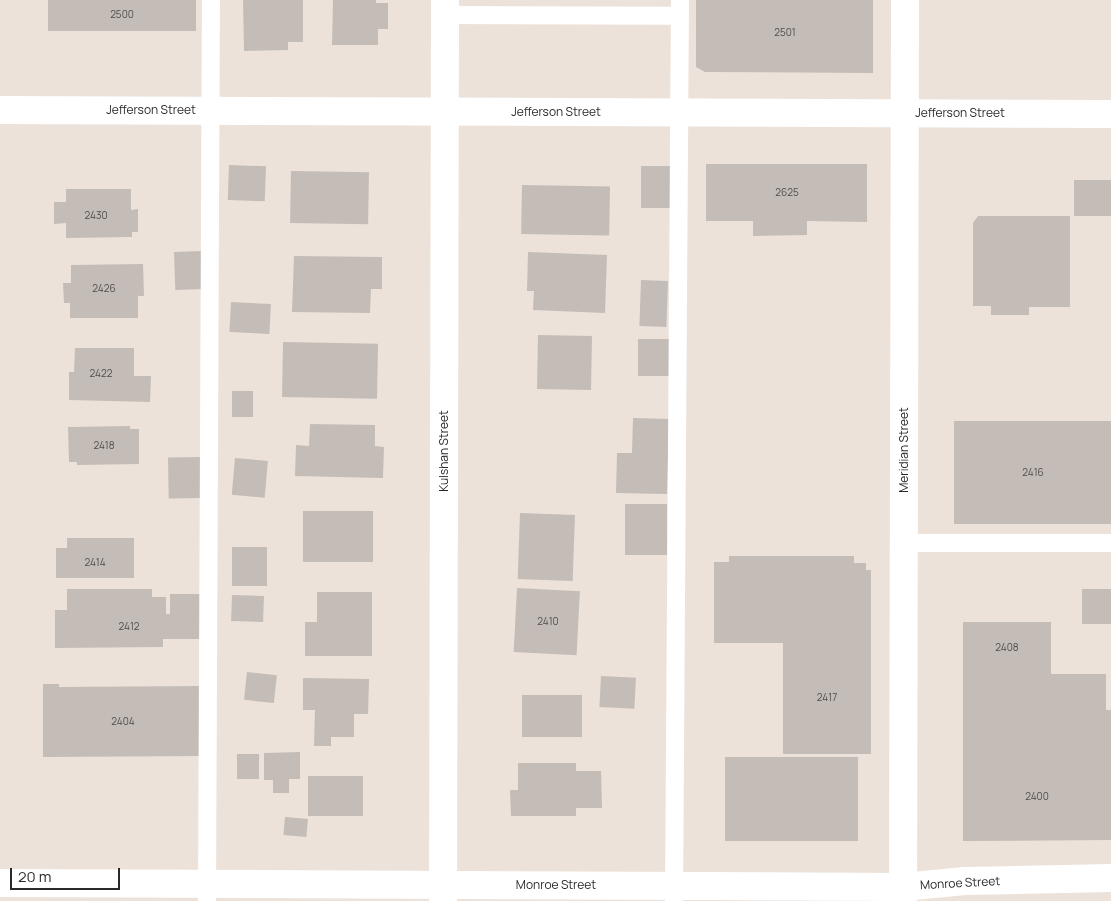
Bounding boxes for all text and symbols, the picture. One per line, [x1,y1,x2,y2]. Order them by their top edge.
house number: 2500 [110,9,134,21]
house number: 2501 [774,27,796,39]
street label: Jefferson Street [106,103,196,117]
street label: Jefferson Street [511,105,601,119]
street label: Jefferson Street [915,106,1005,120]
house number: 2625 [775,187,799,199]
house number: 2430 [84,210,108,222]
house number: 2426 [92,283,116,295]
house number: 2422 [90,368,112,380]
street label: Meridian Street [897,407,911,493]
street label: Kulshan Street [437,410,451,492]
house number: 2418 [93,440,115,452]
house number: 2416 [1022,467,1044,479]
house number: 2414 [84,557,106,569]
house number: 2410 [537,616,559,628]
house number: 2412 [119,621,139,633]
house number: 2408 [995,642,1019,654]
house number: 2417 [817,692,837,704]
house number: 2404 [111,716,135,728]
house number: 2400 [1025,791,1049,803]
scale bar [12,858,122,890]
text: 20 m [18,866,51,887]
street label: Monroe Street [920,874,1000,892]
street label: Monroe Street [516,878,596,892]

